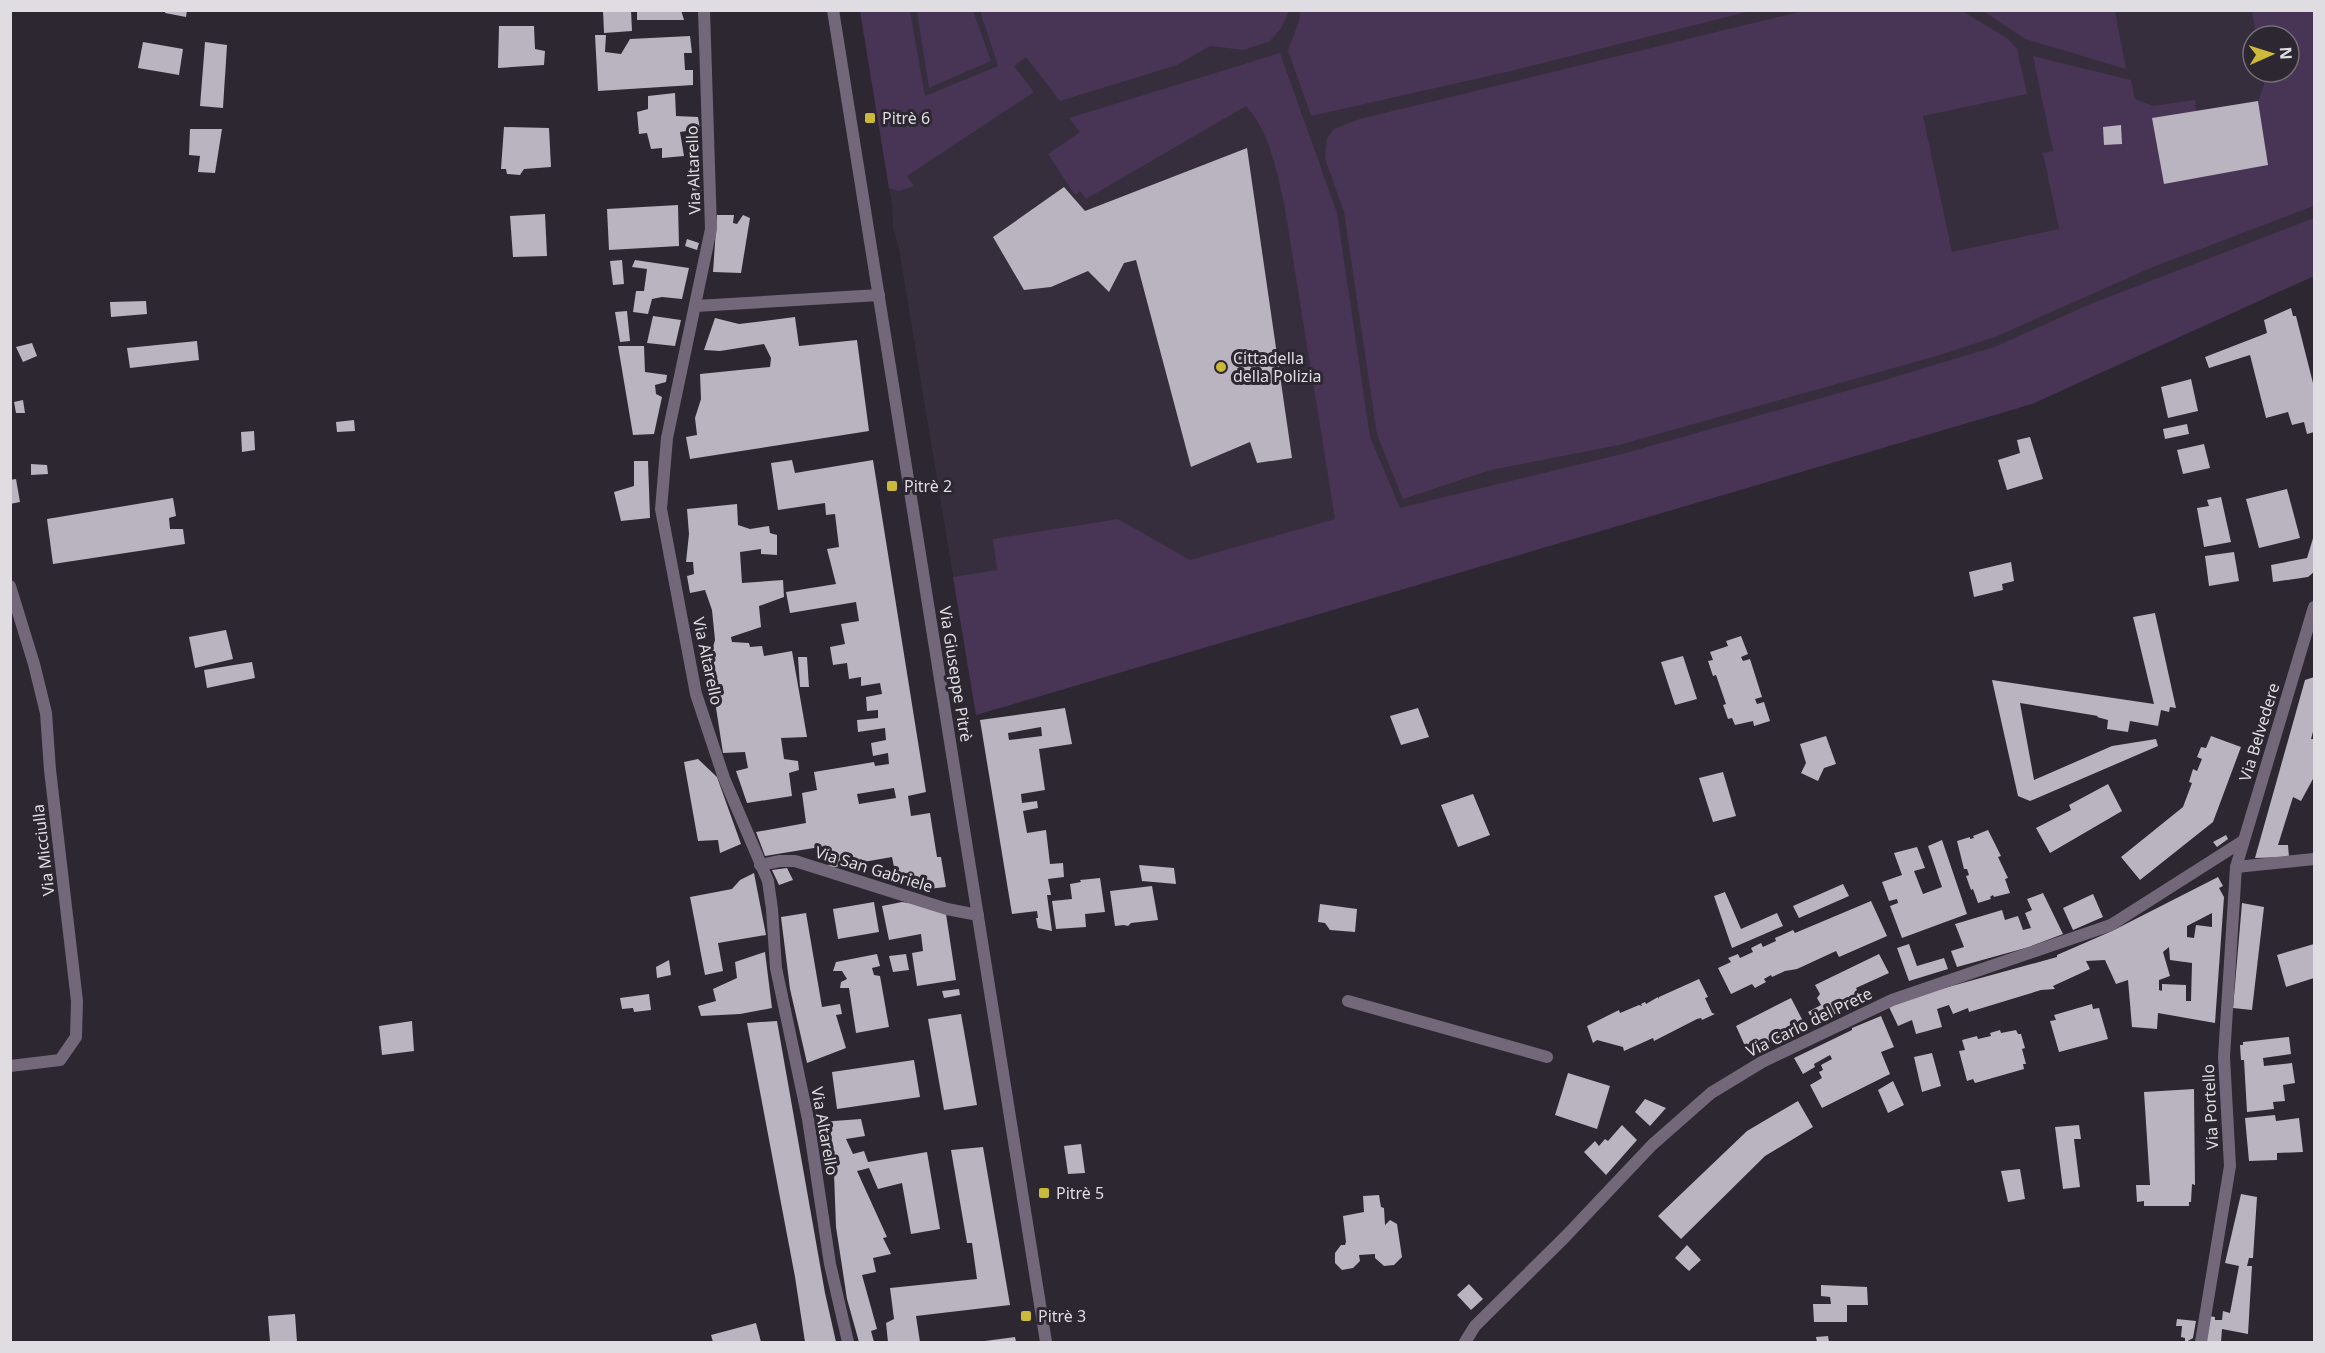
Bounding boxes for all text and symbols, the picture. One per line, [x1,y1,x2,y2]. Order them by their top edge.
north arrow [2241,24,2301,84]
text: N [2275,46,2297,60]
place label: Pitrè 6 [882,107,930,129]
marker: Pitrè 6 [863,111,877,125]
street label: Via Altarello [680,125,706,215]
place label: Cittadella della Polizia [1233,347,1322,387]
marker: Cittadella della Polizia [1214,360,1228,374]
place label: Pitrè 2 [904,475,952,497]
marker: Pitrè 2 [885,479,899,493]
street label: Via Giuseppe Pitrè [934,605,978,743]
street label: Via Altarello [688,615,728,707]
street label: Via Belvedere [2234,680,2284,784]
street label: Via Micciulla [26,803,60,897]
street label: Via San Gabriele [812,841,936,897]
street label: Via Carlo del Prete [1742,982,1876,1062]
street label: Via Portello [2197,1064,2223,1150]
street label: Via Altarello [806,1085,844,1177]
place label: Pitrè 5 [1056,1182,1104,1204]
marker: Pitrè 5 [1037,1186,1051,1200]
place label: Pitrè 3 [1038,1305,1086,1327]
marker: Pitrè 3 [1019,1309,1033,1323]

